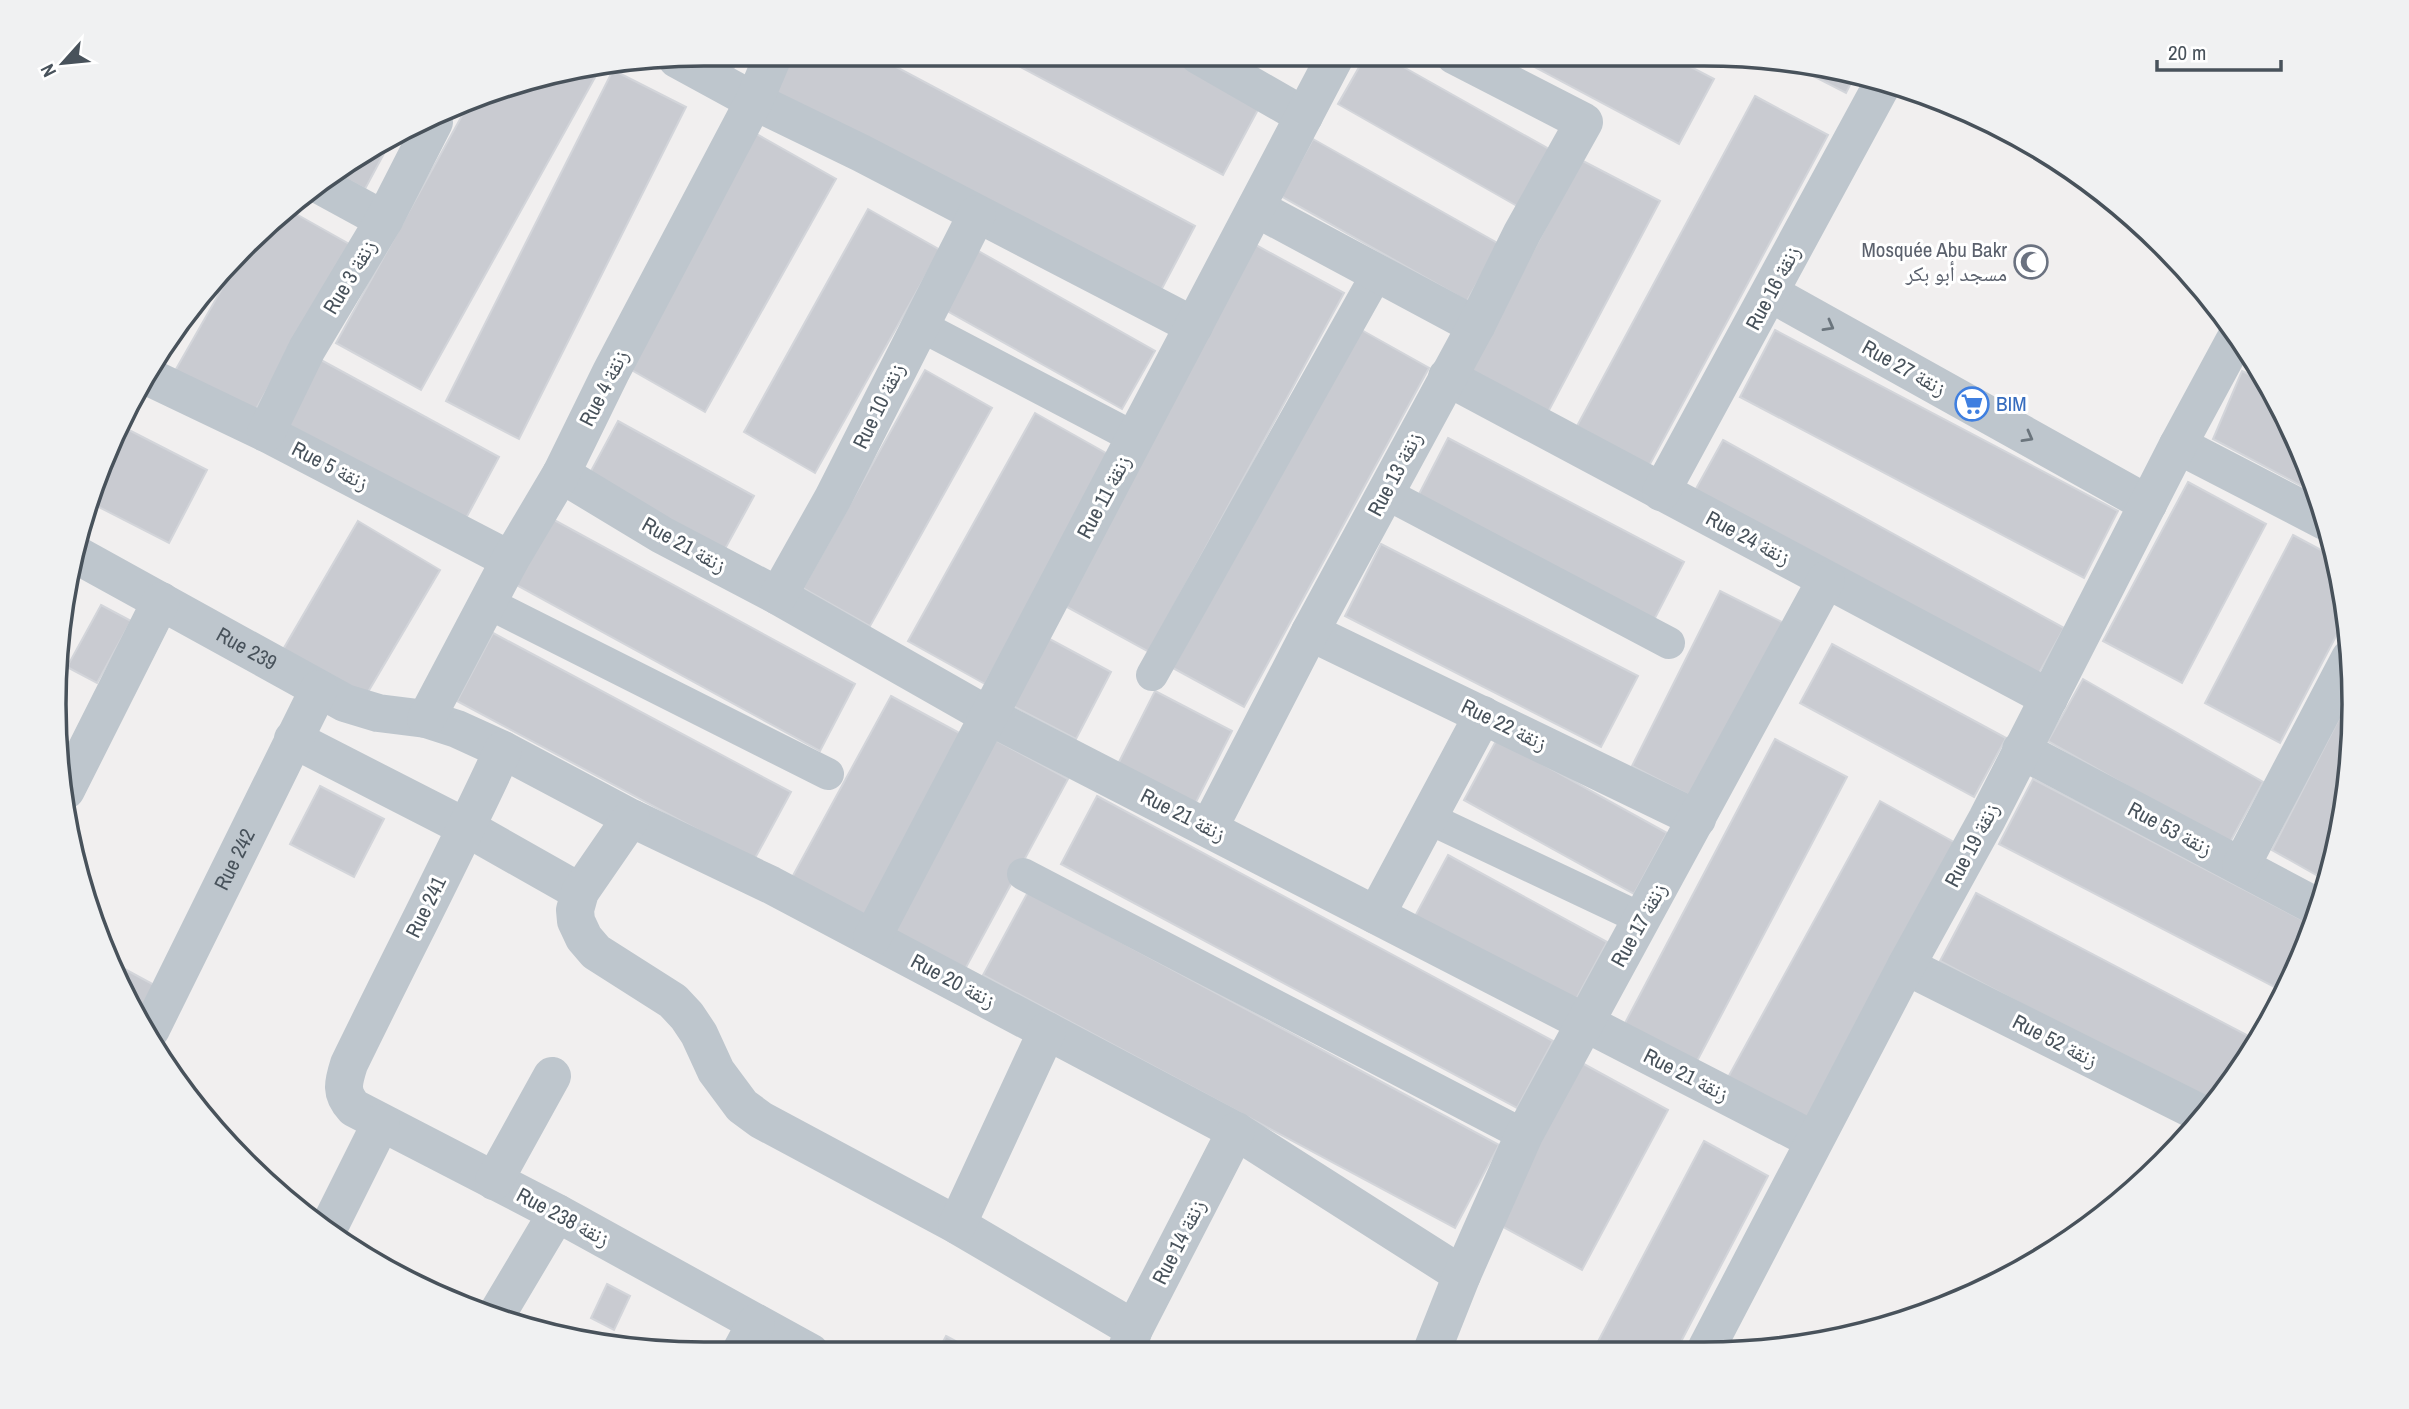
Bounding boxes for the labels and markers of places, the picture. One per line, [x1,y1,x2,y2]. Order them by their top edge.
place label: Mosquée Abu Bakr مسجد أبو بكر [1861,235,2007,288]
mosque icon: Mosquée Abu Bakr مسجد أبو بكر [2012,243,2050,281]
supermarket icon: BIM [1953,385,1991,423]
place label: BIM [1996,389,2027,418]

